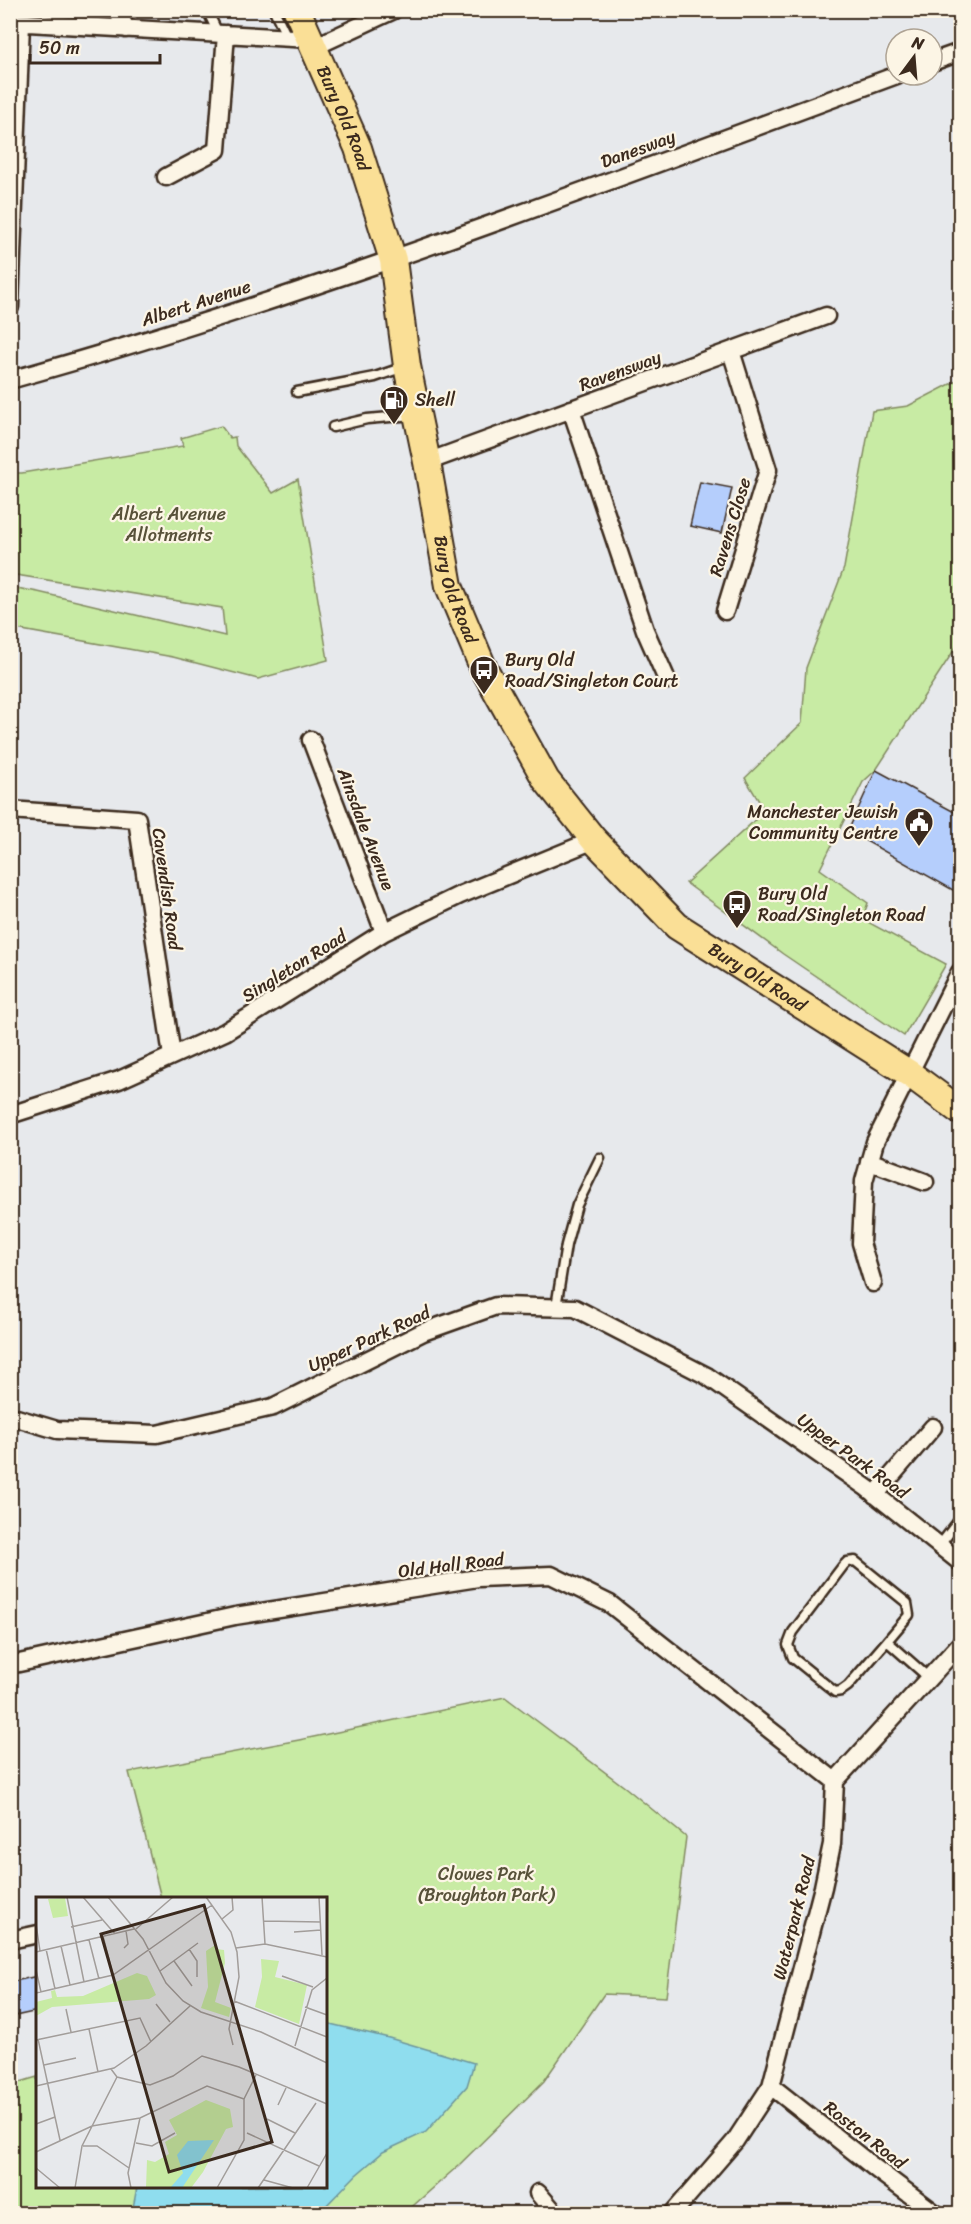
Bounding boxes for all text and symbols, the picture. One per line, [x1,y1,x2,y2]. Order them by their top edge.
scale bar [30,27,160,65]
north arrow [884,27,944,87]
text: N [908,27,928,59]
text: 50 m [39,32,80,64]
street label: Bury Old Road [307,60,381,176]
street label: Danesway [596,120,681,177]
street label: Albert Avenue [136,270,255,336]
street label: Ravensway [574,341,666,401]
fuel station icon: Shell [378,384,410,426]
place label: Shell [415,384,456,416]
street label: Ravens Close [700,473,760,581]
park label: Albert Avenue Allotments [111,498,226,551]
street label: Bury Old Road [424,533,488,650]
place label: Bury Old Road/Singleton Court [505,644,679,697]
bus stop icon: Bury Old Road/Singleton Court [468,654,500,696]
street label: Ainsdale Avenue [328,762,404,895]
place label: Manchester Jewish Community Centre [747,796,898,849]
public building icon: Manchester Jewish Community Centre [903,806,935,848]
street label: Cavendish Road [143,826,192,954]
place label: Bury Old Road/Singleton Road [758,878,926,931]
bus stop icon: Bury Old Road/Singleton Road [721,888,753,930]
street label: Singleton Road [235,920,354,1011]
street label: Bury Old Road [702,934,815,1021]
street label: Upper Park Road [302,1296,437,1381]
street label: Upper Park Road [790,1404,917,1509]
street label: Old Hall Road [396,1542,507,1587]
street label: Waterpark Road [763,1851,825,1983]
park label: Clowes Park (Broughton Park) [418,1858,556,1911]
inset map [36,1897,327,2188]
street label: Roston Road [816,2092,915,2179]

